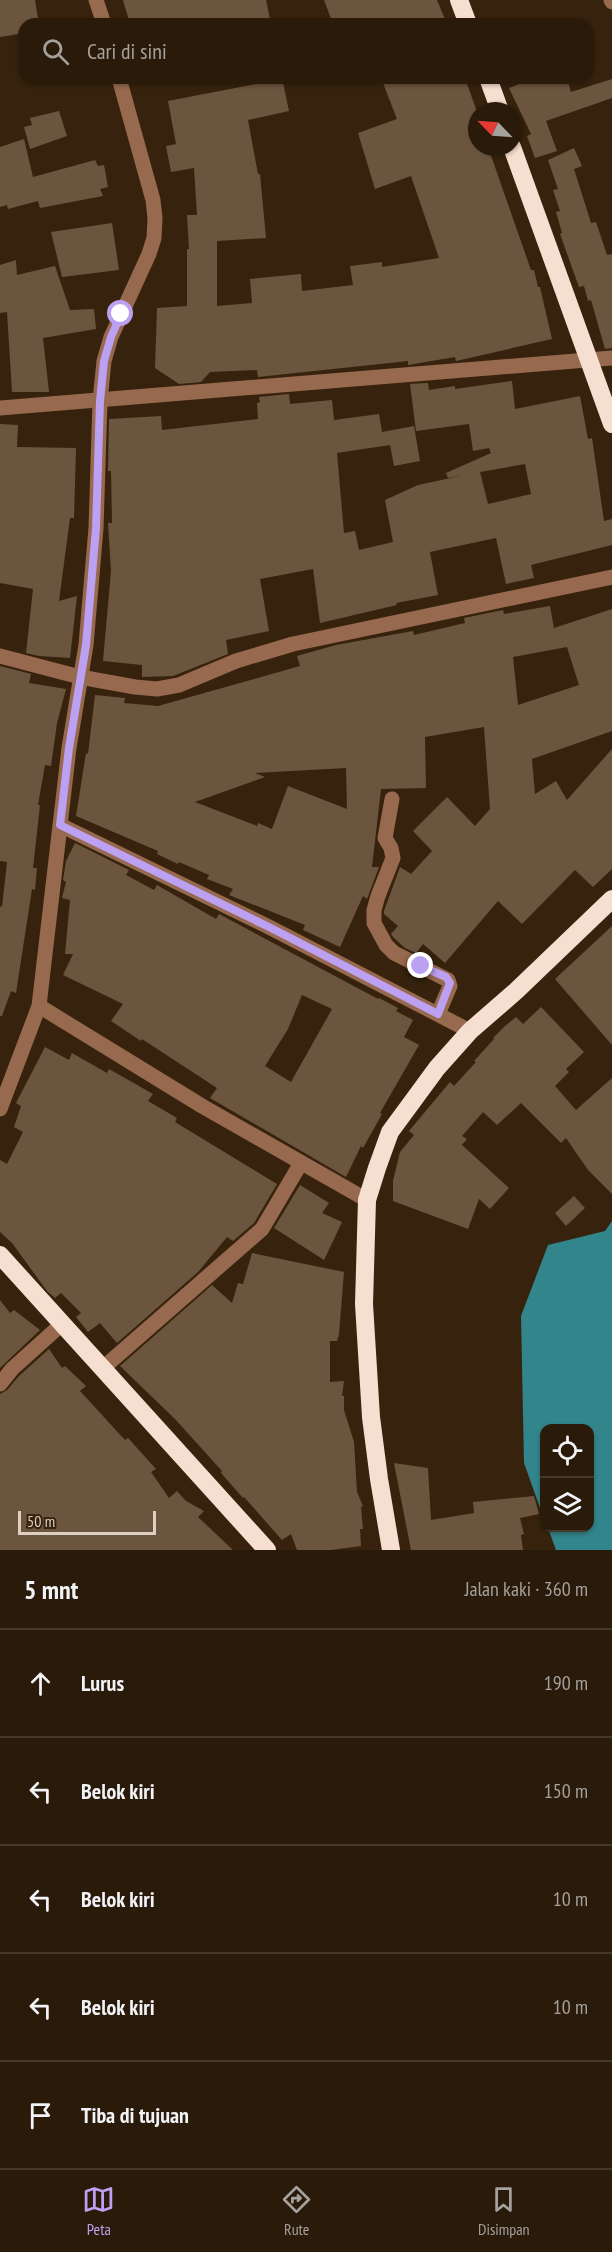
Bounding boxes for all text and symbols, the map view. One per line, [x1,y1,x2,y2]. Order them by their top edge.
search box [18,18,594,84]
icon: search [39,35,72,68]
text: Cari di sini [87,37,167,65]
north arrow [468,102,522,156]
route start [107,300,133,326]
route end [407,952,433,978]
map controls [540,1424,594,1532]
button: locate [540,1424,594,1478]
button: layers [540,1478,594,1532]
scale bar [18,1508,156,1536]
text: 50 m [27,1511,55,1531]
text: 5 mnt [24,1573,78,1606]
text: Jalan kaki · 360 m [465,1576,588,1602]
icon: ahead [24,1667,57,1700]
text: Lurus [81,1669,124,1697]
text: 190 m [544,1670,588,1696]
icon: left [24,1775,57,1808]
text: Belok kiri [81,1777,155,1805]
text: 150 m [544,1778,588,1804]
icon: left [24,1883,57,1916]
text: Belok kiri [81,1885,155,1913]
text: 10 m [553,1886,588,1912]
icon: left [24,1991,57,2024]
text: Belok kiri [81,1993,155,2021]
text: 10 m [553,1994,588,2020]
icon: arrive [24,2099,57,2132]
text: Tiba di tujuan [81,2101,189,2129]
tab: Peta [82,2183,115,2239]
tab: Rute [280,2183,313,2239]
tab: Disimpan [478,2183,530,2239]

